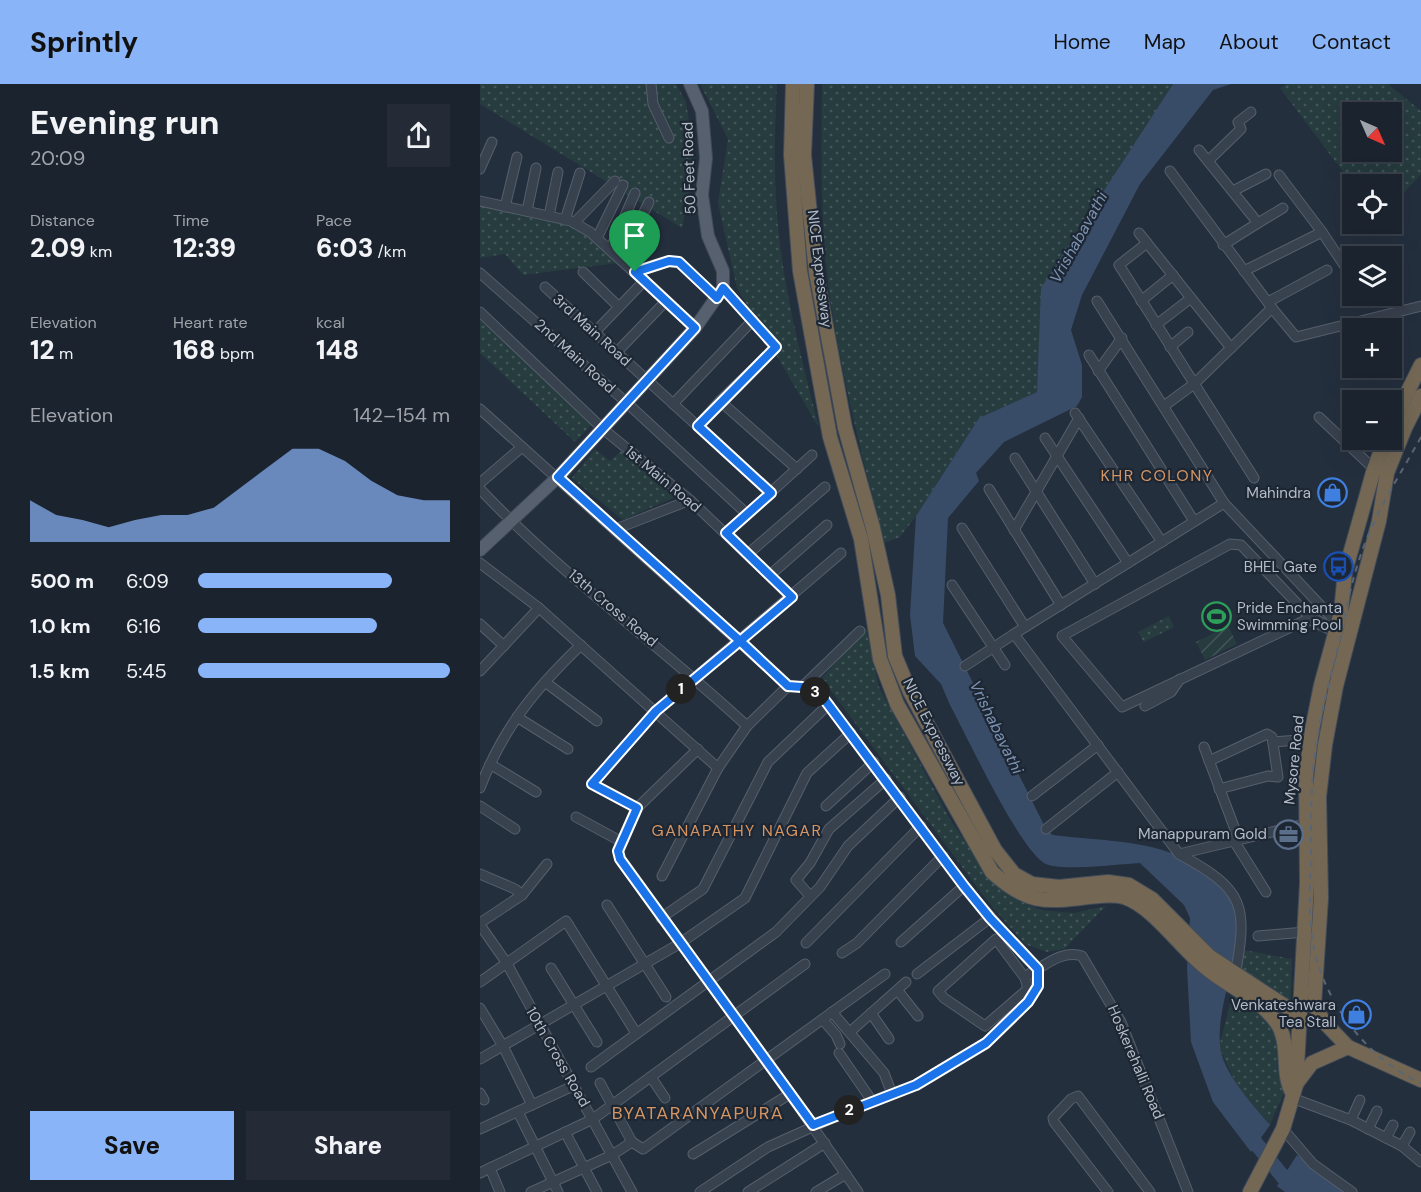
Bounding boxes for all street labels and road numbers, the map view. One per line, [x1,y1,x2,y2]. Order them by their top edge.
street label: 50 Feet Road [677,121,701,215]
street label: NICE Expressway [803,209,837,330]
street label: 3rd Main Road [548,289,636,371]
street label: 2nd Main Road [530,314,620,398]
street label: 1st Main Road [621,441,705,517]
street label: 13th Cross Road [564,565,662,651]
street label: NICE Expressway [898,675,970,790]
street label: Mysore Road [1279,714,1309,806]
street label: Hoskerehalli Road [1103,1002,1169,1122]
street label: 10th Cross Road [521,1003,595,1111]

